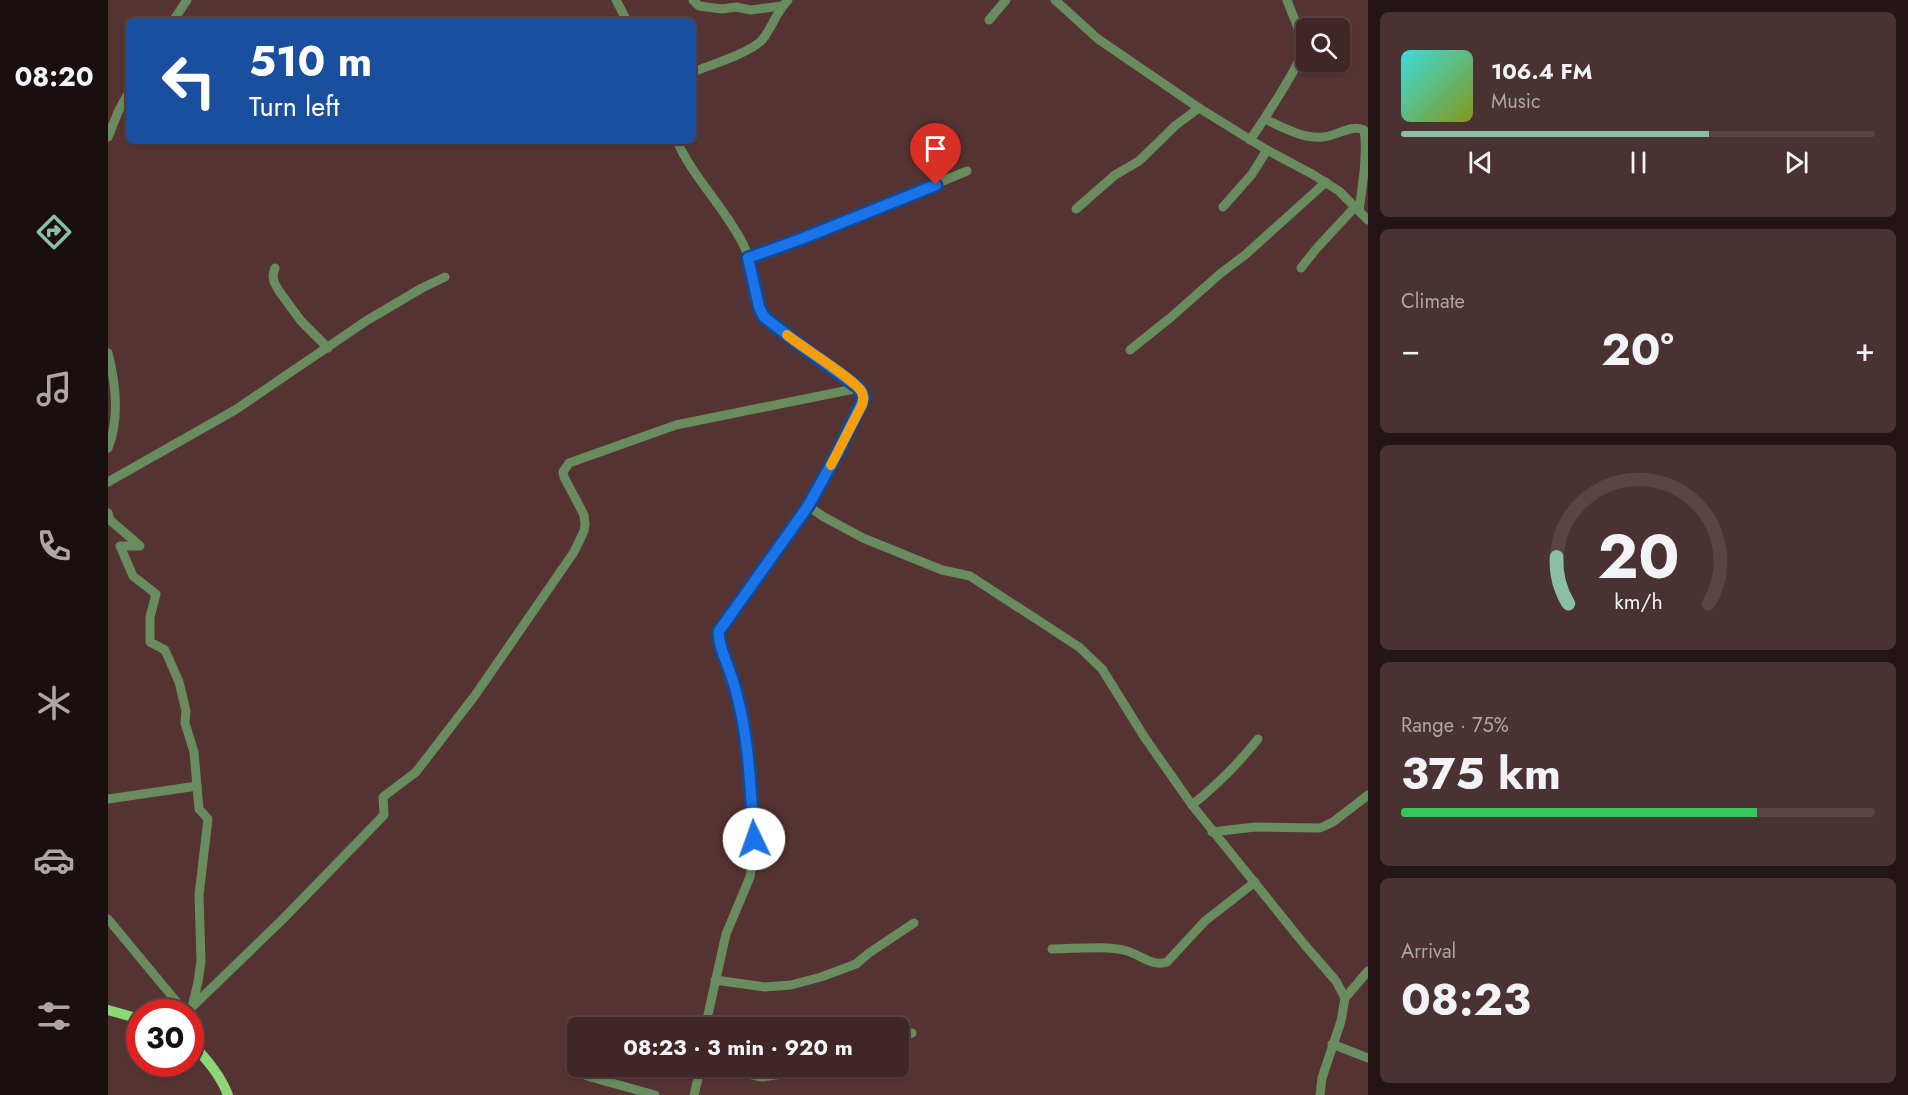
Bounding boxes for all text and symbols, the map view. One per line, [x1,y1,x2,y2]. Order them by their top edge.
map controls [1296,18,1350,72]
button: search [1296,18,1350,72]
text: 510 m [249,31,372,92]
icon: left [150,42,228,120]
text: 106.4 FM [1491,55,1592,87]
text: 08:20 [14,57,94,96]
text: Turn left [249,87,339,126]
text: Music [1491,87,1541,116]
pin [910,123,961,185]
icon: arrive [919,132,952,165]
icon: previous [1464,146,1497,179]
icon: pause [1622,146,1655,179]
icon: next [1780,146,1813,179]
icon: directions [33,211,75,253]
text: Climate [1401,287,1465,316]
text: 20° [1601,317,1674,382]
text: − [1401,326,1420,373]
text: + [1855,326,1875,373]
icon: music [33,368,75,410]
text: 20 [1597,512,1679,602]
icon: phone [33,525,75,567]
text: km/h [1614,587,1662,618]
icon: climate [33,682,75,724]
text: Range · 75% [1401,711,1509,740]
text: 375 km [1401,741,1561,806]
position arrow [722,807,786,871]
icon: car [33,839,75,881]
text: Arrival [1401,937,1456,966]
text: 08:23 [1401,967,1531,1032]
icon: filters [33,995,75,1037]
speed limit sign: 30 [126,999,204,1077]
text: 08:23 · 3 min · 920 m [623,1031,853,1063]

